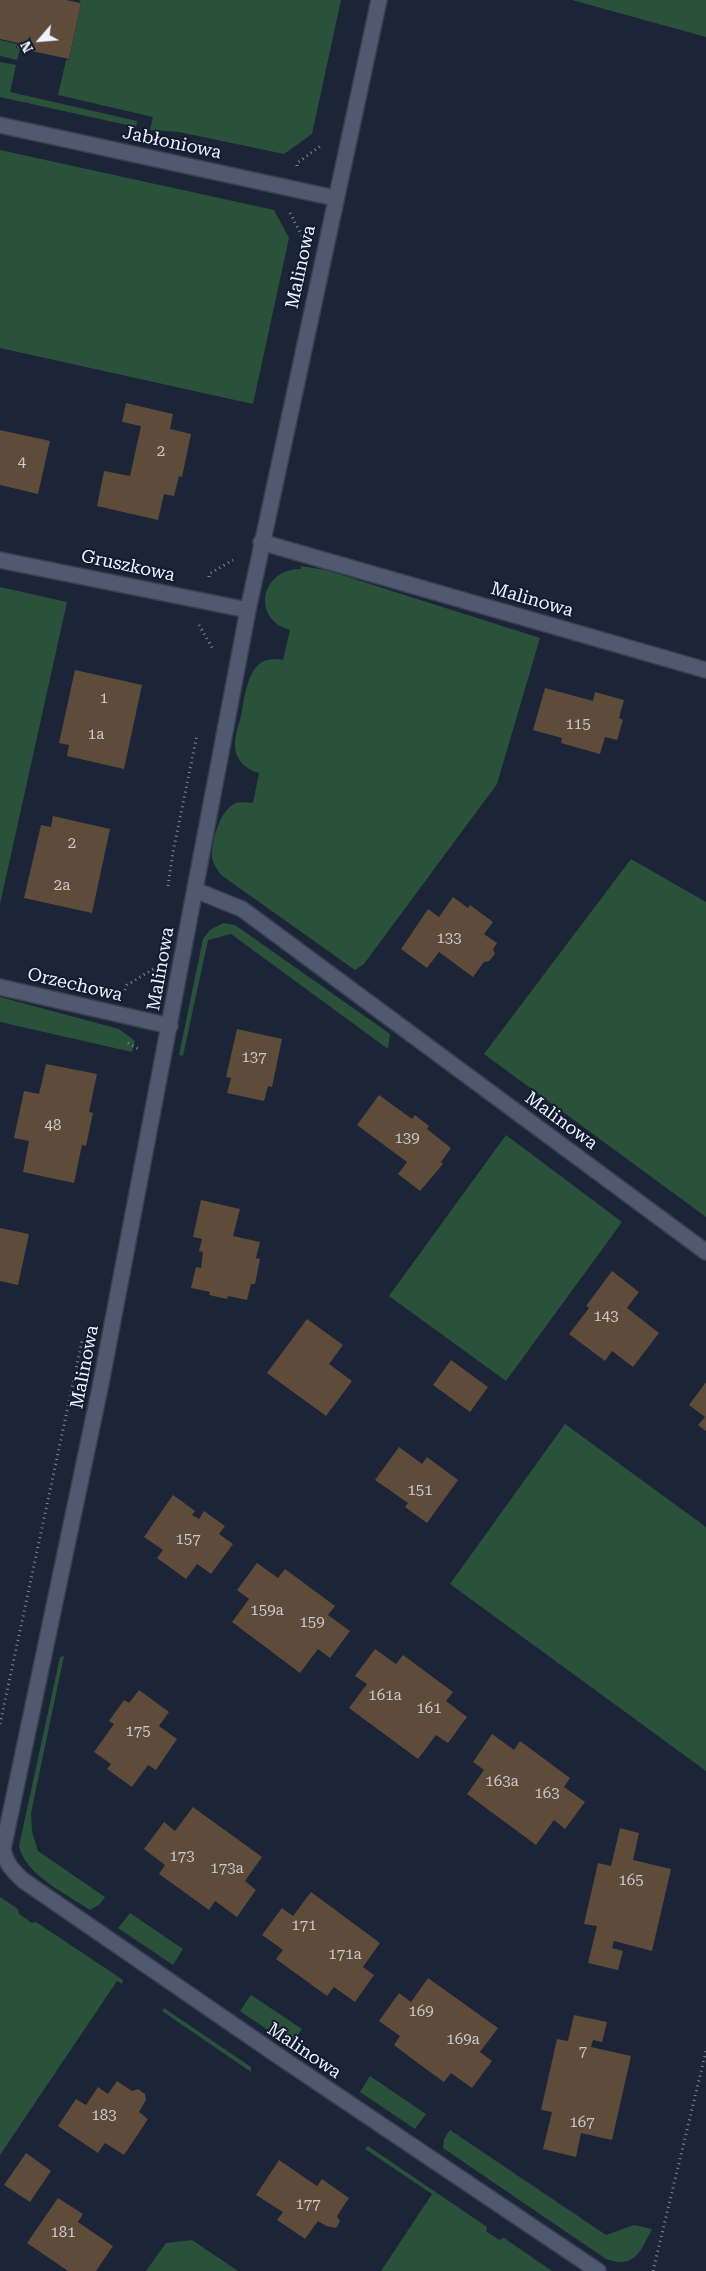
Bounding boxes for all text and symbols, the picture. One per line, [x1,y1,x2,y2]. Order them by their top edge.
north arrow [15,15,65,65]
text: N [17,38,36,55]
street label: Jabłoniowa [121,122,223,164]
street label: Malinowa [282,223,320,311]
house number: 2 [157,443,165,461]
house number: 4 [18,454,26,472]
street label: Gruszkowa [79,546,177,586]
street label: Malinowa [488,578,576,622]
house number: 1 [100,690,108,708]
house number: 115 [565,716,591,734]
house number: 1a [88,726,104,744]
house number: 2 [68,835,76,853]
house number: 2a [54,877,70,895]
street label: Malinowa [143,925,179,1013]
house number: 133 [436,930,462,948]
street label: Orzechowa [25,964,125,1006]
house number: 137 [241,1049,267,1067]
street label: Malinowa [520,1087,602,1155]
house number: 48 [45,1117,61,1135]
house number: 139 [394,1130,420,1148]
house number: 143 [593,1308,619,1326]
street label: Malinowa [66,1323,104,1411]
house number: 151 [407,1482,433,1500]
house number: 157 [175,1531,201,1549]
house number: 159a [250,1602,284,1620]
house number: 159 [299,1614,325,1632]
house number: 161a [368,1687,402,1705]
house number: 161 [416,1700,442,1718]
house number: 175 [125,1723,151,1741]
house number: 163a [485,1773,519,1791]
house number: 163 [534,1785,560,1803]
house number: 173 [169,1848,195,1866]
house number: 173a [210,1860,244,1878]
house number: 165 [618,1872,644,1890]
house number: 171 [291,1917,317,1935]
house number: 171a [328,1946,362,1964]
house number: 169 [408,2003,434,2021]
street label: Malinowa [263,2018,345,2084]
house number: 169a [446,2031,480,2049]
house number: 7 [579,2043,587,2061]
house number: 183 [91,2107,117,2125]
house number: 167 [569,2114,595,2132]
house number: 177 [295,2196,321,2214]
house number: 181 [50,2224,76,2242]

